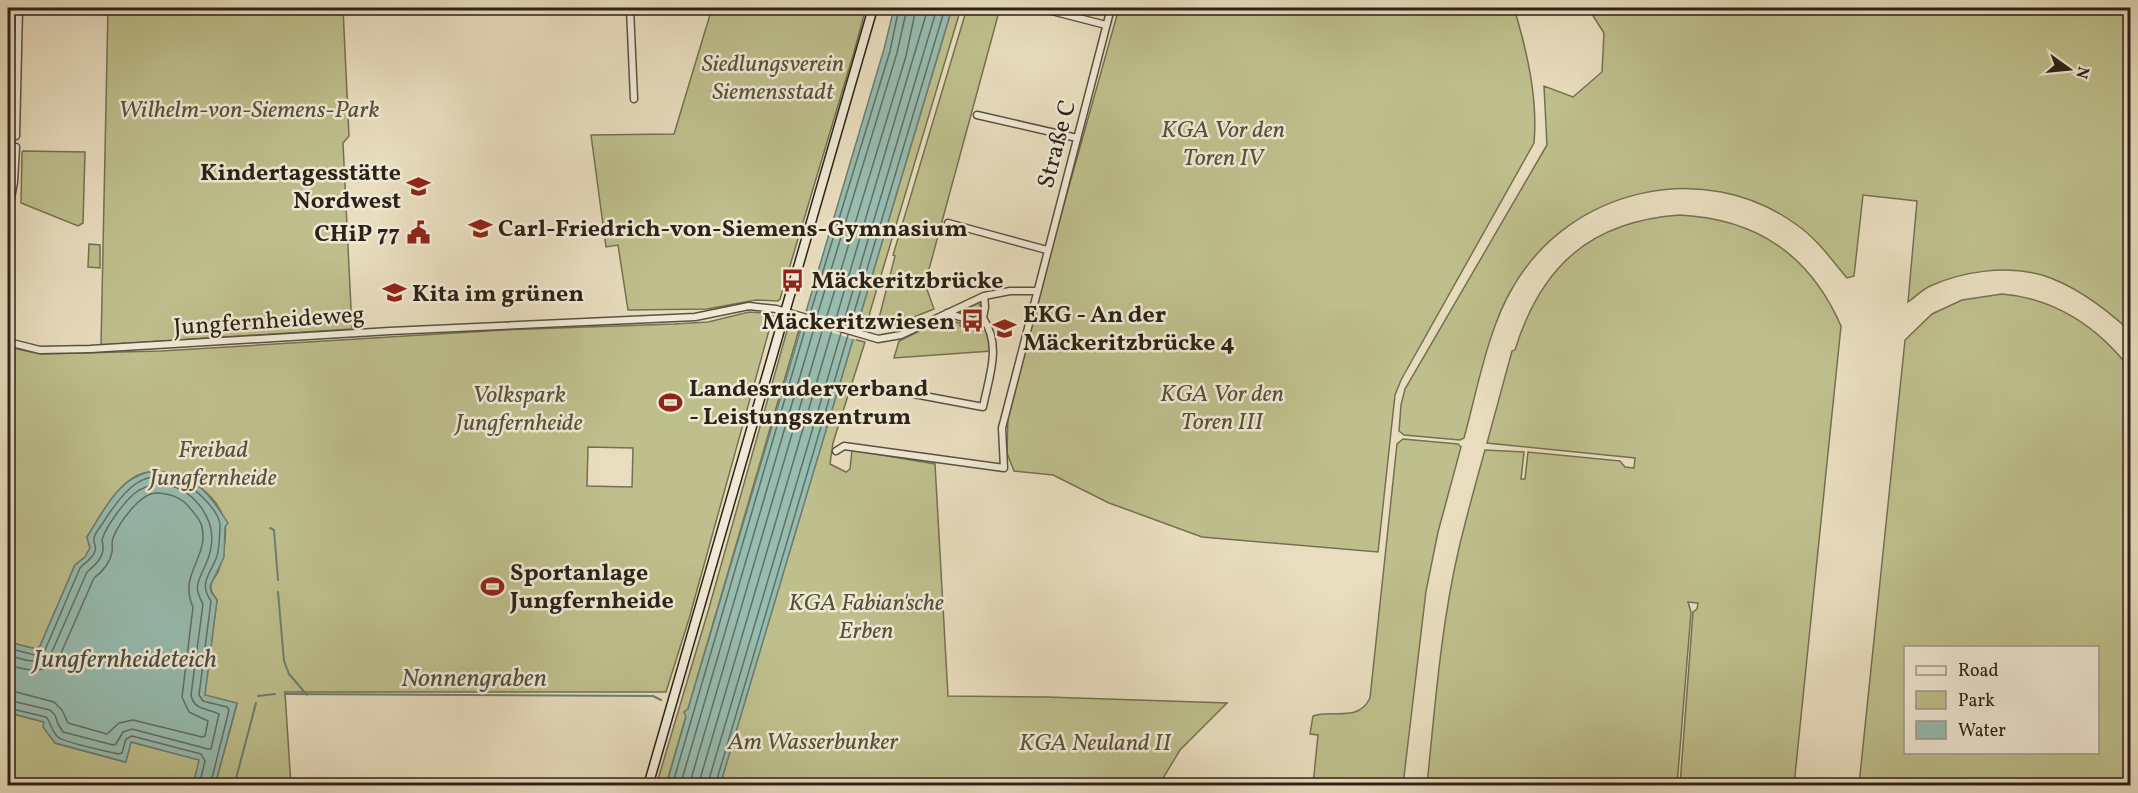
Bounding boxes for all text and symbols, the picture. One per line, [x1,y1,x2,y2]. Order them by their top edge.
north arrow [2039,39,2099,99]
park label: Siedlungsverein Siemensstadt [702,48,844,110]
text: N [2069,64,2094,81]
park label: Wilhelm-von-Siemens-Park [118,94,380,128]
street label: Straße C [1030,97,1086,192]
park label: KGA Vor den Toren IV [1161,114,1285,176]
place label: Kindertagesstätte Nordwest [200,157,401,219]
school or university icon: Kindertagesstätte Nordwest [406,173,432,199]
place label: Carl-Friedrich-von-Siemens-Gymnasium [498,213,968,247]
school or university icon: Carl-Friedrich-von-Siemens-Gymnasium [467,215,493,241]
place label: CHiP 77 [314,218,400,252]
public building icon: CHiP 77 [405,220,431,246]
place label: Mäckeritzbrücke [811,265,1003,299]
bus stop icon: Mäckeritzbrücke [780,267,806,293]
place label: Kita im grünen [412,278,584,312]
school or university icon: Kita im grünen [381,280,407,306]
street label: Jungfernheideweg [172,298,366,346]
place label: EKG - An der Mäckeritzbrücke 4 [1023,299,1235,361]
place label: Mäckeritzwiesen [762,306,955,340]
bus stop icon: Mäckeritzwiesen [960,308,986,334]
school or university icon: EKG - An der Mäckeritzbrücke 4 [992,315,1018,341]
place label: Landesruderverband - Leistungszentrum [689,373,929,435]
park label: KGA Vor den Toren III [1160,378,1284,440]
park label: Volkspark Jungfernheide [454,379,583,441]
sports icon: Landesruderverband - Leistungszentrum [658,389,684,415]
park label: Freibad Jungfernheide [148,434,277,496]
place label: Sportanlage Jungfernheide [509,557,674,619]
sports icon: Sportanlage Jungfernheide [479,573,505,599]
park label: KGA Fabian'sche Erben [788,587,944,649]
water label: Jungfernheideteich [30,642,217,678]
legend [1904,646,2099,754]
text: Road [1958,659,1999,684]
water label: Nonnengraben [401,661,547,697]
text: Park [1958,689,1995,714]
text: Water [1958,719,2006,744]
park label: Am Wasserbunker [727,726,899,760]
park label: KGA Neuland II [1019,727,1172,761]

